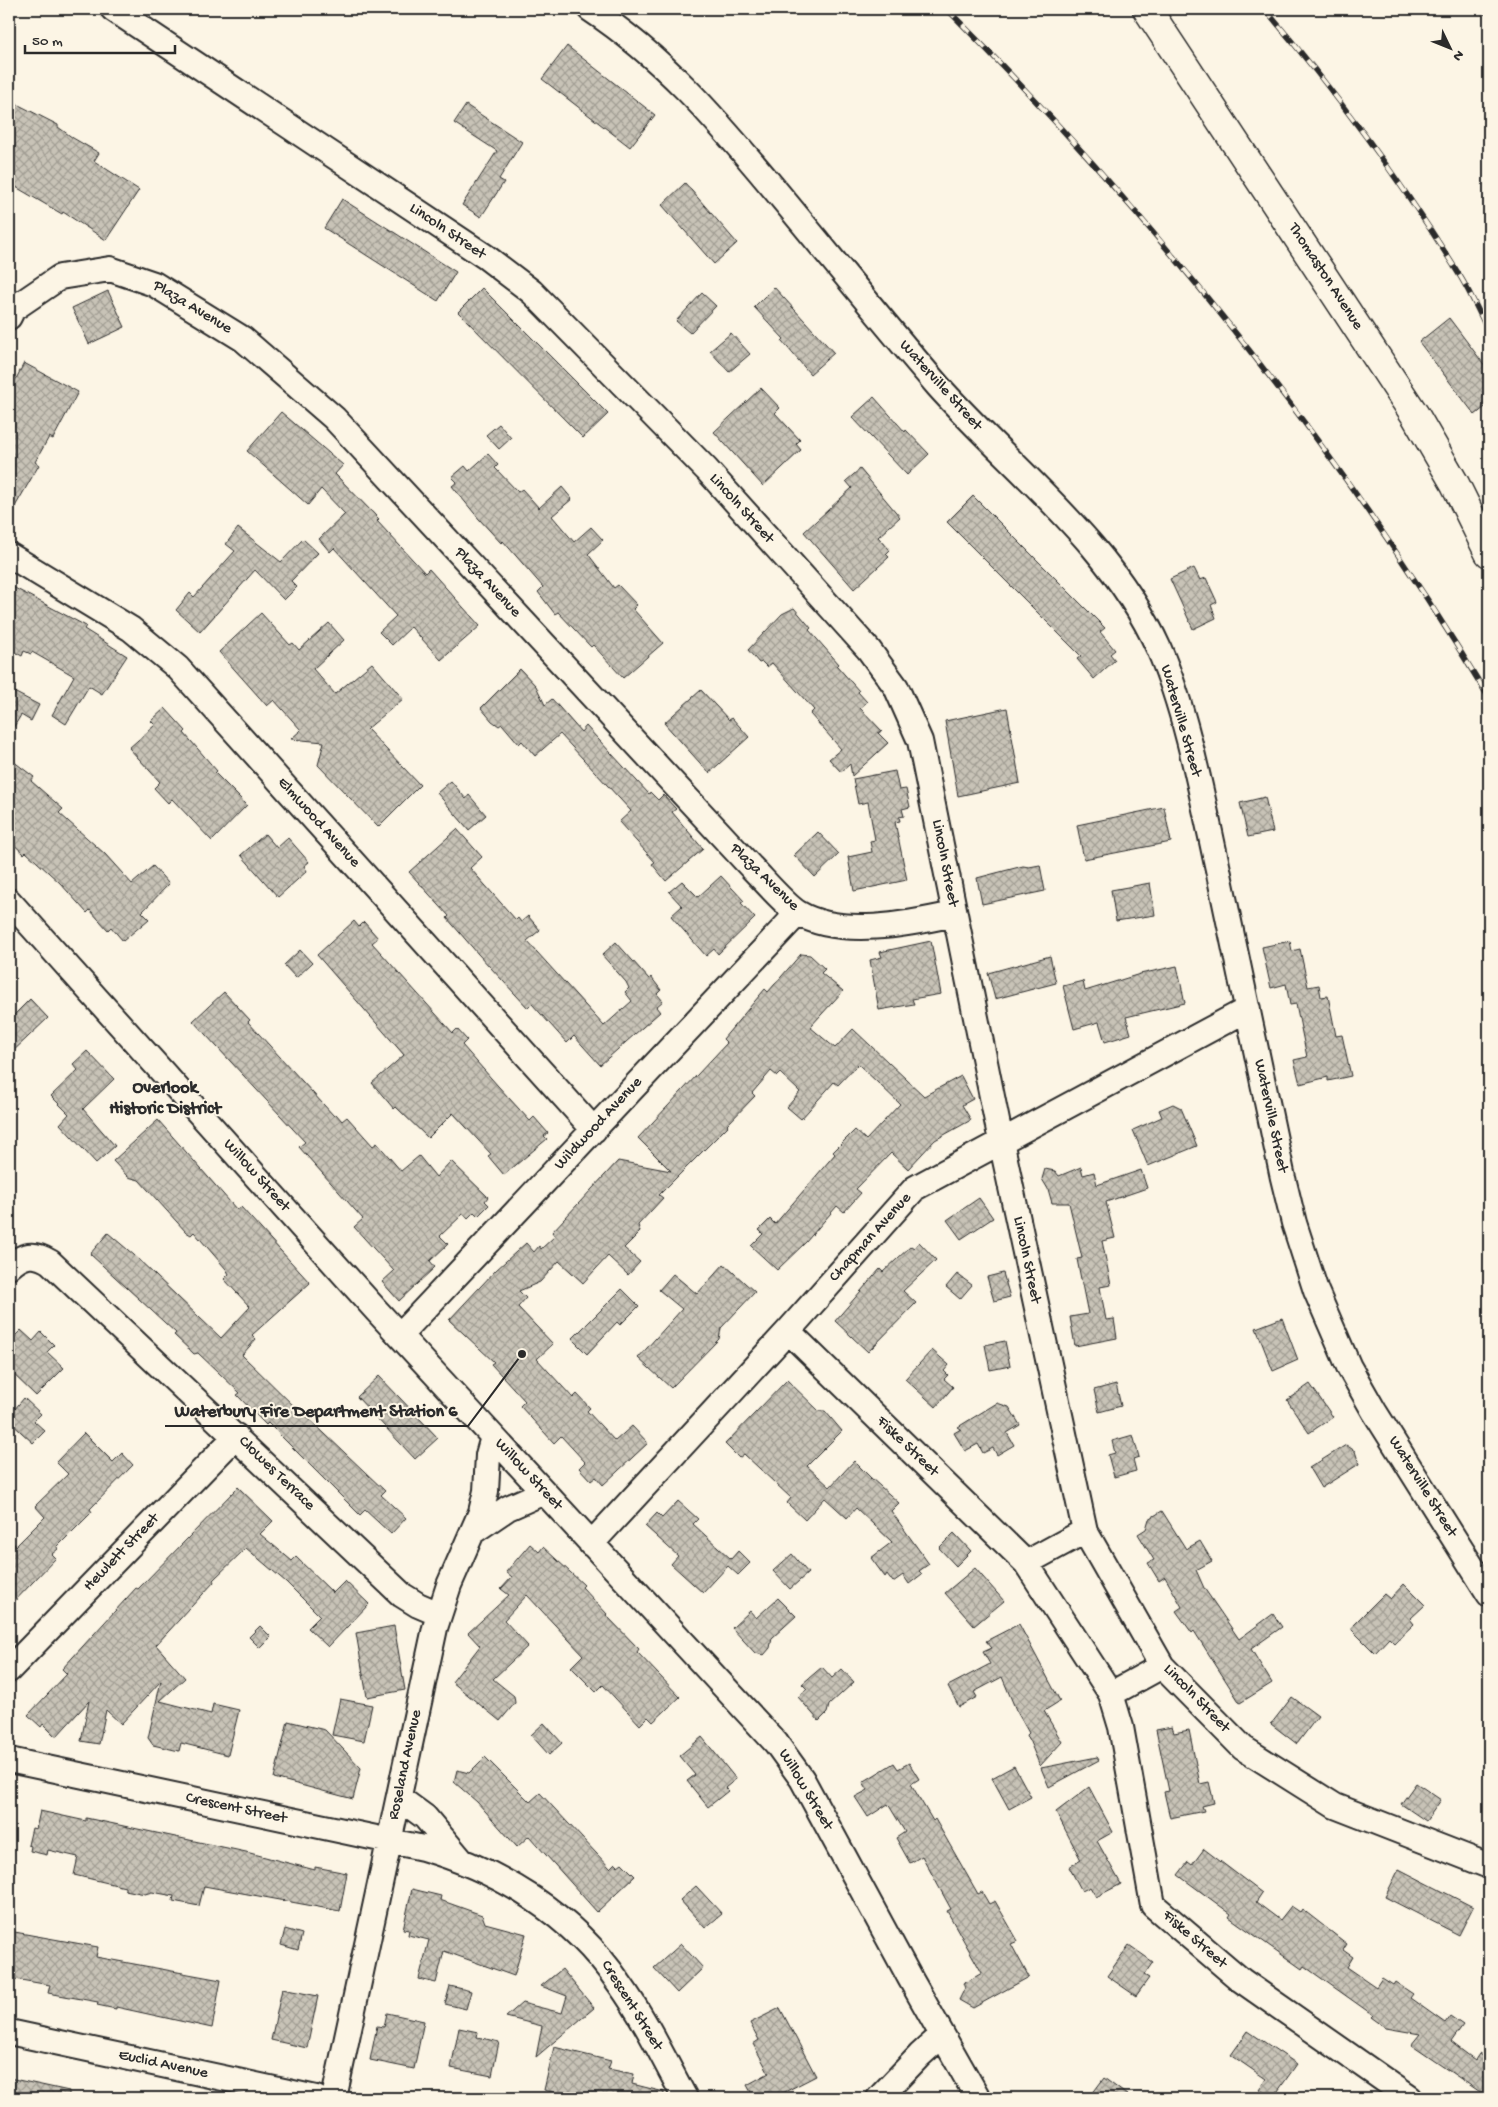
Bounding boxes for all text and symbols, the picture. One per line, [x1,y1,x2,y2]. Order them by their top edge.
scale bar [25,22,175,54]
north arrow [1426,22,1476,72]
text: 50 m [32,33,63,51]
text: N [1448,46,1467,64]
street label: Lincoln Street [405,199,490,265]
street label: Thomaston Avenue [1283,219,1367,335]
street label: Plaza Avenue [148,276,236,339]
street label: Waterville Street [894,337,987,436]
street label: Lincoln Street [704,470,779,549]
street label: Plaza Avenue [449,543,525,623]
street label: Waterville Street [1155,663,1205,780]
street label: Elmwood Avenue [272,774,364,873]
street label: Lincoln Street [926,818,962,910]
street label: Plaza Avenue [725,840,803,916]
street label: Waterville Street [1249,1058,1292,1176]
street label: Wildwood Avenue [551,1073,647,1174]
district label: Overlook Historic District [109,1078,222,1120]
street label: Willow Street [218,1136,295,1217]
street label: Chapman Avenue [826,1189,917,1287]
street label: Lincoln Street [1008,1215,1045,1307]
callout: Waterbury Fire Department Station 6 [165,1393,468,1426]
text: Waterbury Fire Department Station 6 [174,1402,458,1423]
street label: Fiske Street [871,1412,943,1482]
street label: Clowes Terrace [234,1433,319,1516]
street label: Waterville Street [1383,1433,1461,1542]
street label: Willow Street [490,1435,567,1516]
street label: Hewlett Street [80,1509,165,1596]
street label: Lincoln Street [1159,1661,1235,1738]
street label: Roseland Avenue [385,1707,427,1822]
street label: Willow Street [773,1746,837,1835]
street label: Crescent Street [184,1789,290,1829]
street label: Fiske Street [1157,1906,1231,1974]
street label: Crescent Street [596,1957,667,2056]
street label: Euclid Avenue [116,2046,210,2084]

